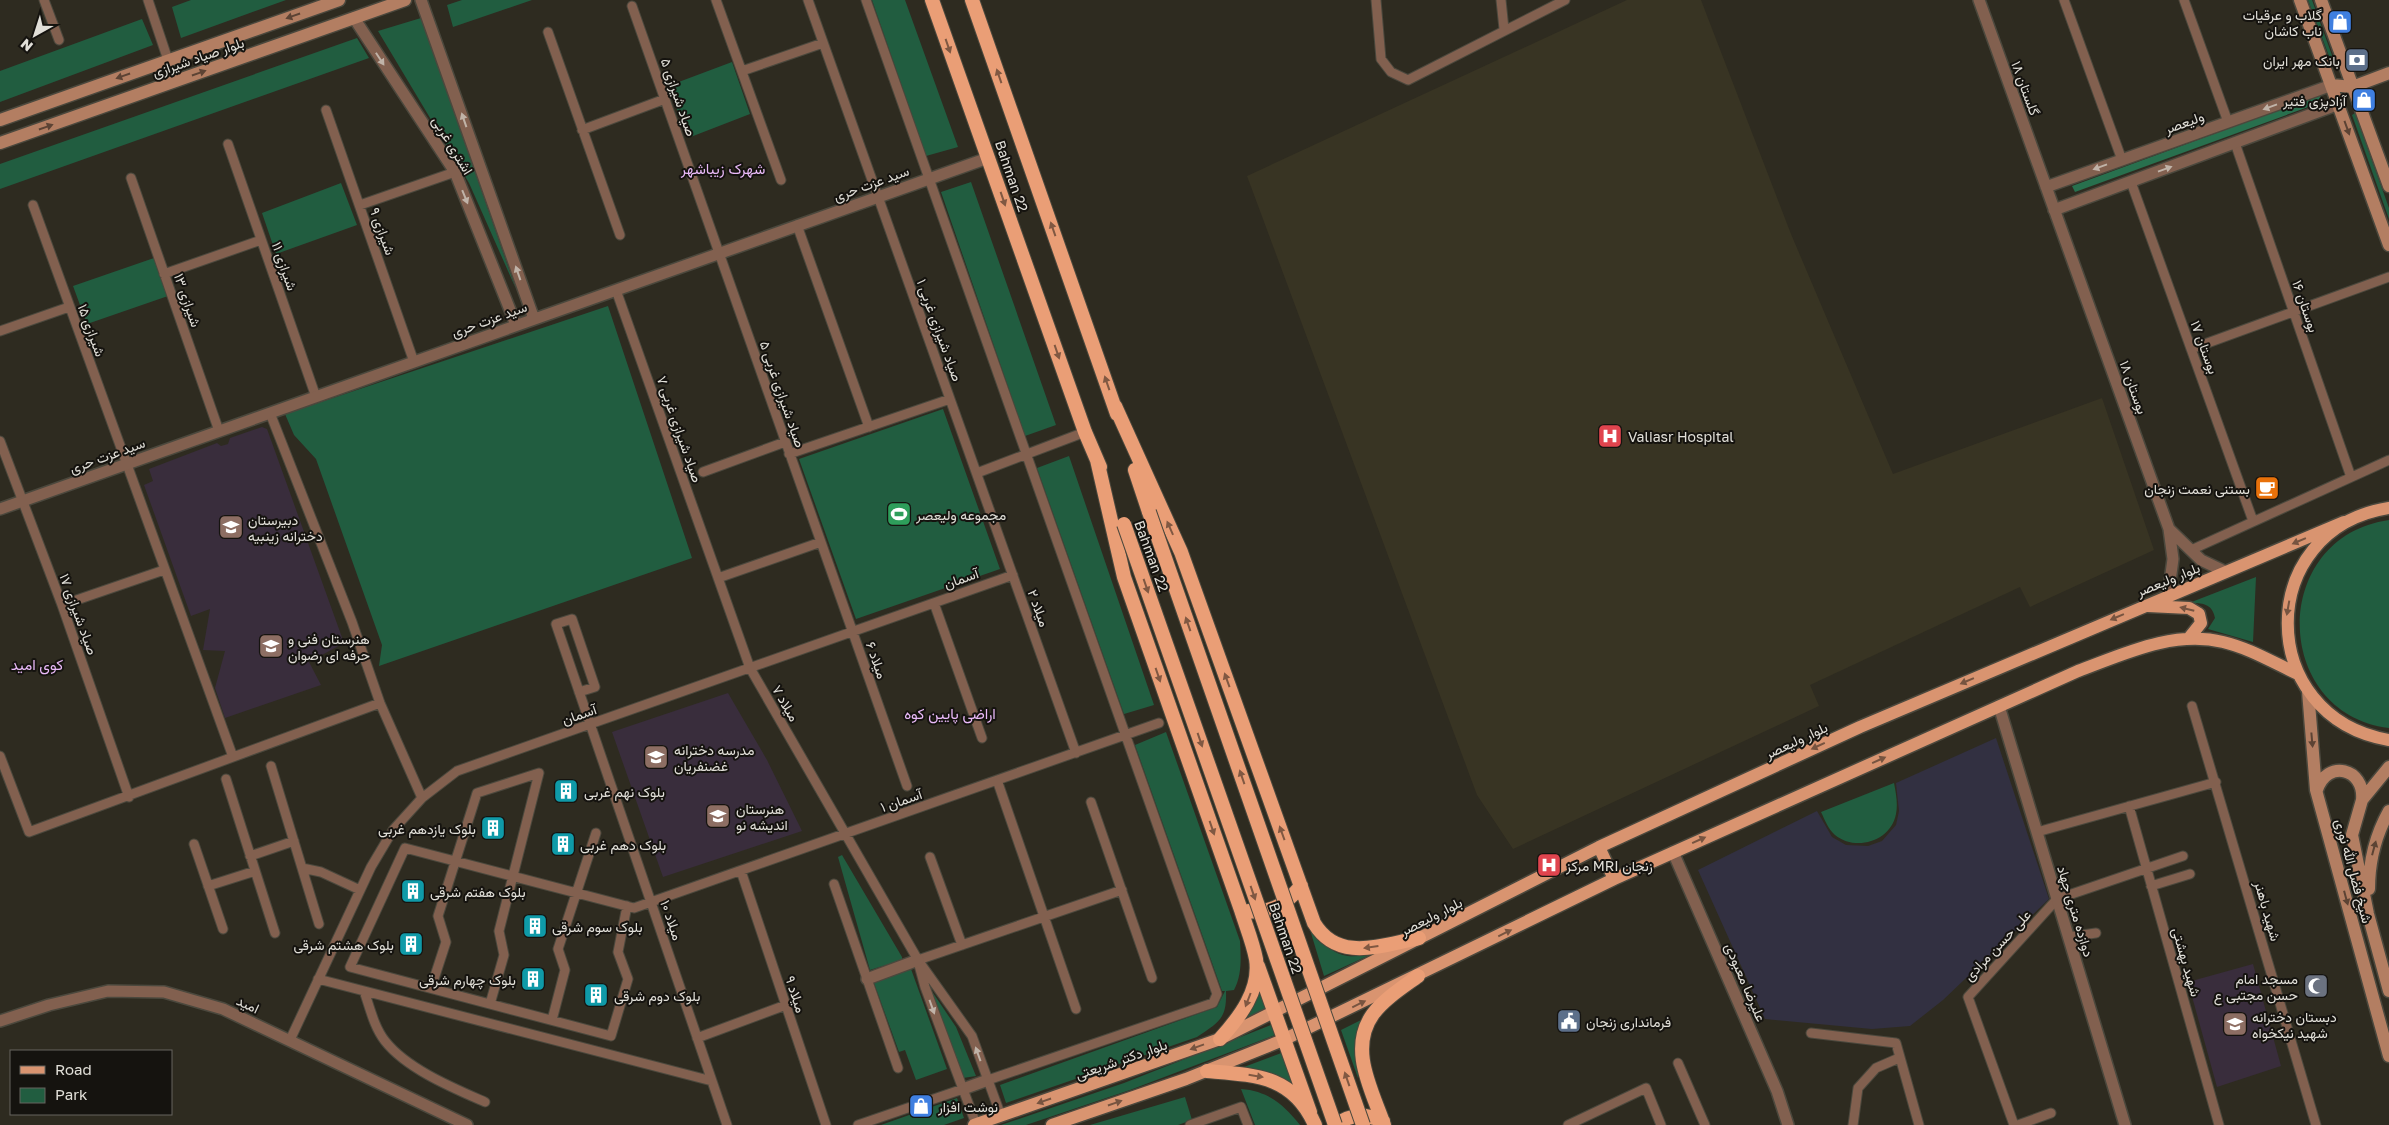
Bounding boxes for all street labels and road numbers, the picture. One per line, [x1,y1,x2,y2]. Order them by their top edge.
street label: بلوار صیاد شیرازی [150,33,246,82]
street label: صیاد شیرازی ۵ [657,56,700,139]
street label: گلستان ۱۸ [2007,58,2044,118]
street label: ولیعصر [2161,107,2206,138]
street label: اشتری غربی [428,113,477,178]
street label: Bahman 22 [992,138,1032,214]
street label: سید عزت حری [831,161,911,205]
street label: شیرازی ۹ [366,205,399,257]
street label: شیرازی ۱۱ [268,239,301,293]
street label: شیرازی ۱۳ [170,271,205,329]
street label: صیاد شیرازی غربی ۱ [913,277,966,384]
street label: بوستان ۱۶ [2288,278,2323,335]
street label: سید عزت حری [449,297,529,341]
street label: شیرازی ۱۵ [74,301,109,359]
street label: بوستان ۱۷ [2187,318,2223,376]
street label: صیاد شیرازی غربی ۵ [756,338,809,450]
street label: بوستان ۱۸ [2116,358,2152,416]
street label: صیاد شیرازی غربی ۷ [653,373,706,485]
street label: سید عزت حری [67,433,147,477]
street label: Bahman 22 [1131,518,1173,594]
street label: بلوار ولیعصر [2133,559,2203,601]
street label: آسمان [941,564,983,593]
street label: صیاد شیرازی ۱۷ [55,571,102,658]
street label: میلاد ۲ [1024,587,1054,629]
street label: میلاد ۶ [863,639,891,681]
street label: میلاد ۷ [769,682,803,724]
street label: آسمان [559,700,601,729]
street label: بلوار ولیعصر [1761,718,1830,763]
street label: آسمان ۱ [878,784,926,816]
street label: شیخ فضل الله نوری [2329,817,2376,926]
street label: دوازده متری جهاد [2053,863,2098,959]
street label: شهید باهنر [2250,878,2285,943]
street label: بلوار ولیعصر [1396,893,1465,940]
street label: میلاد ۱۰ [657,898,687,942]
street label: Bahman 22 [1266,900,1306,976]
street label: علی حسن مرادی [1960,906,2035,985]
street label: شهید بهشتی [2168,926,2205,999]
street label: علیرضا معبودی [1721,940,1770,1024]
street label: میلاد ۹ [782,973,810,1015]
street label: امید [234,991,262,1017]
street label: بلوار دکتر شریعتی [1073,1035,1169,1084]

